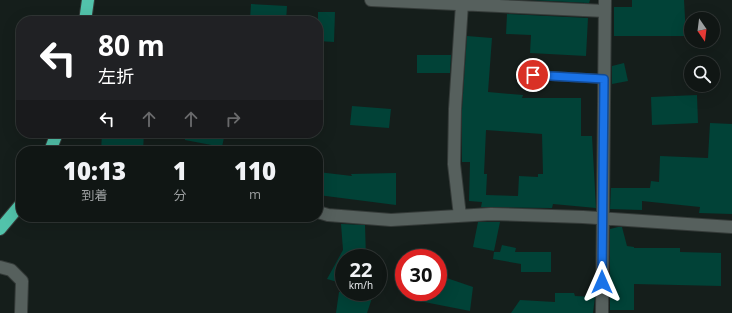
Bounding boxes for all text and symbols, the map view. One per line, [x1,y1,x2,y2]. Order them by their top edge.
north arrow [684,12,720,48]
map controls [684,12,720,92]
text: 80 m [98,26,165,64]
icon: left [32,32,84,84]
button: search [684,56,720,92]
pin [516,58,550,92]
text: 左折 [98,64,134,88]
icon: arrive [522,64,544,86]
icon: left [96,108,118,130]
icon: ahead [138,108,160,130]
icon: ahead [180,108,202,130]
icon: right [222,108,244,130]
text: 10:13 [63,154,126,187]
text: 1 [173,154,187,187]
text: 110 [234,154,276,187]
text: m [249,185,261,203]
text: 到着 [81,186,107,204]
text: 分 [173,186,187,204]
speed limit sign: 30 [395,249,447,301]
text: 22 [350,256,372,283]
position arrow [581,261,623,303]
text: km/h [349,278,373,292]

